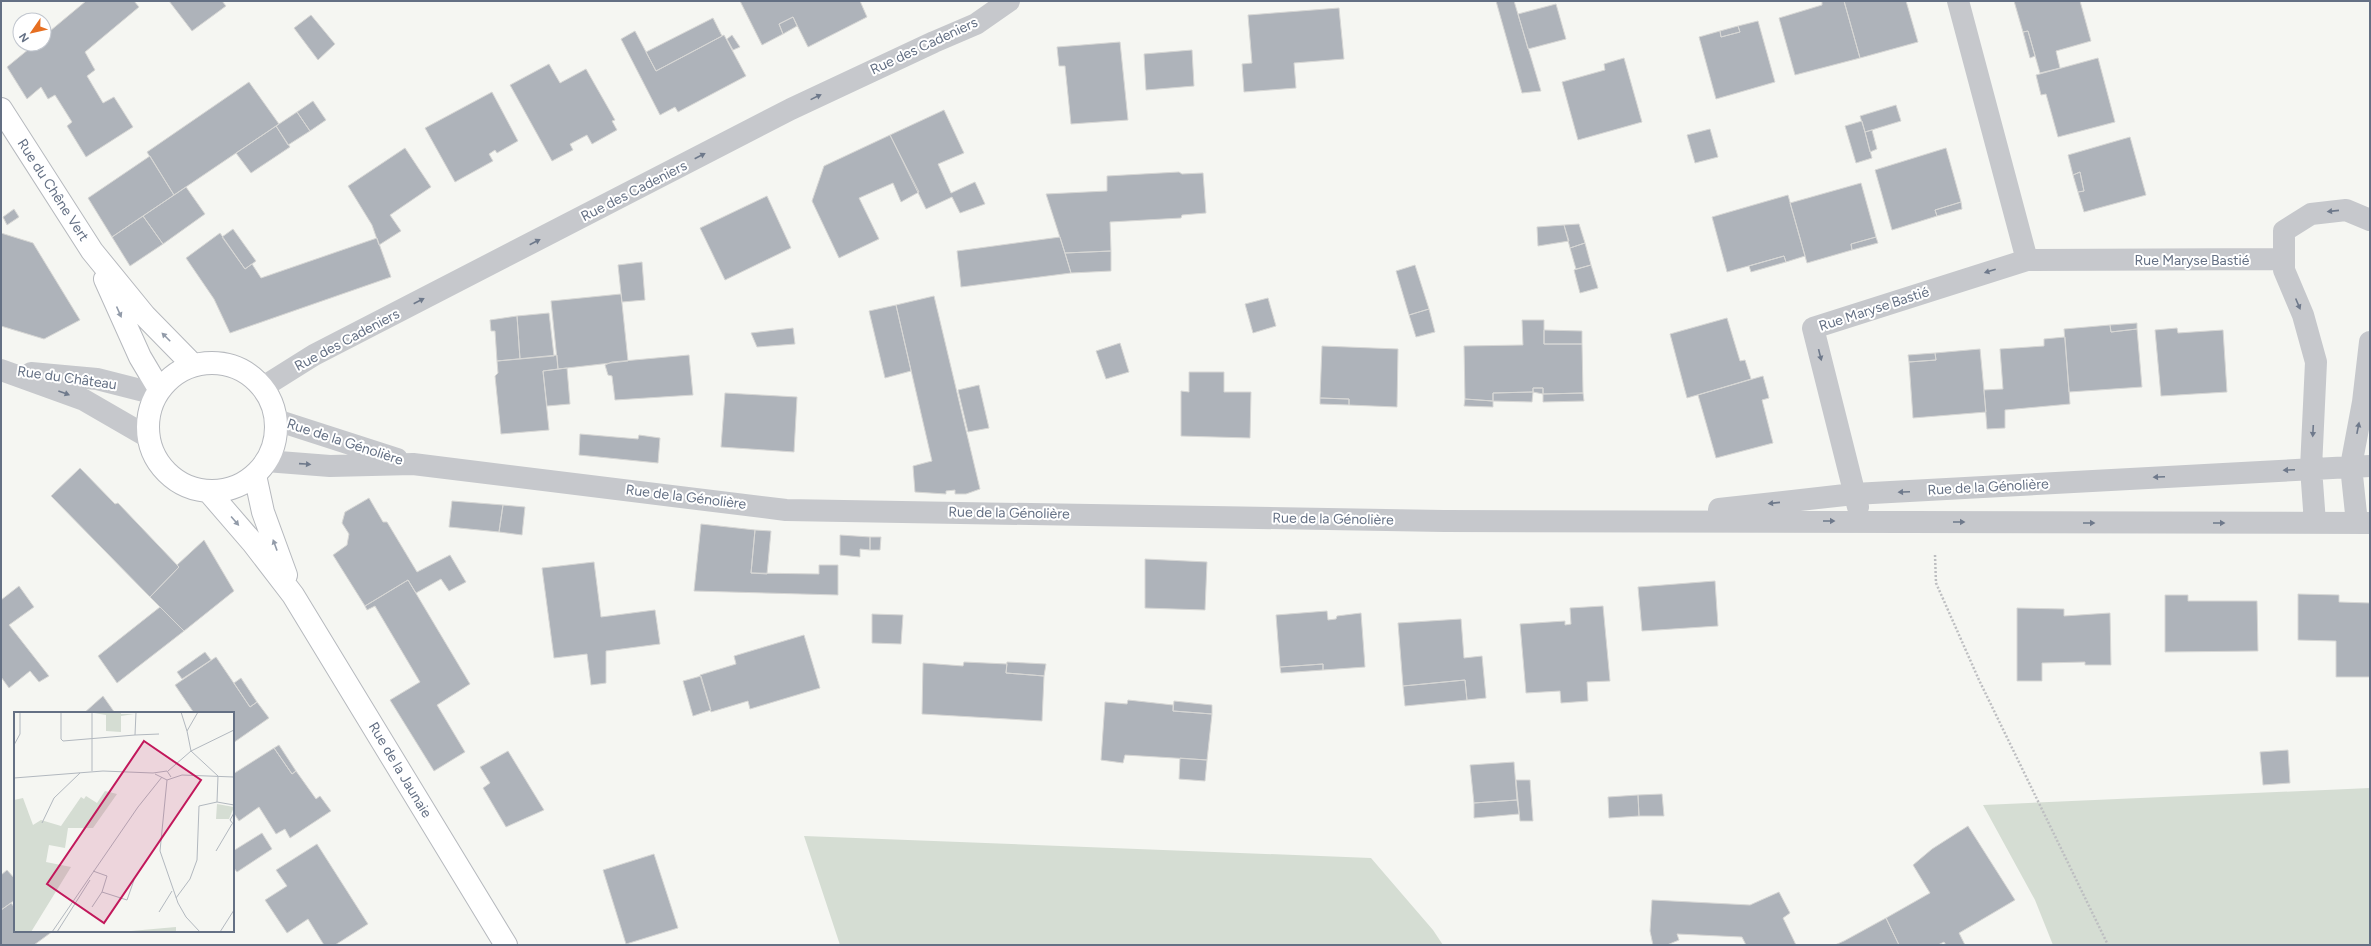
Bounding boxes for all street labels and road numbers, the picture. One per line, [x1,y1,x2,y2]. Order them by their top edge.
street label: Rue des Cadeniers [868,14,980,78]
street label: Rue du Chêne Vert [14,136,92,244]
street label: Rue des Cadeniers [578,157,690,225]
street label: Rue Maryse Bastié [2135,252,2250,269]
street label: Rue Maryse Bastié [1817,283,1932,335]
street label: Rue des Cadeniers [292,305,402,375]
street label: Rue du Château [16,363,118,393]
street label: Rue de la Génolière [285,415,406,469]
street label: Rue de la Génolière [1927,475,2049,499]
street label: Rue de la Génolière [625,481,748,513]
street label: Rue de la Génolière [948,503,1070,523]
street label: Rue de la Génolière [1272,509,1394,529]
street label: Rue de la Jaunaie [365,719,435,821]

